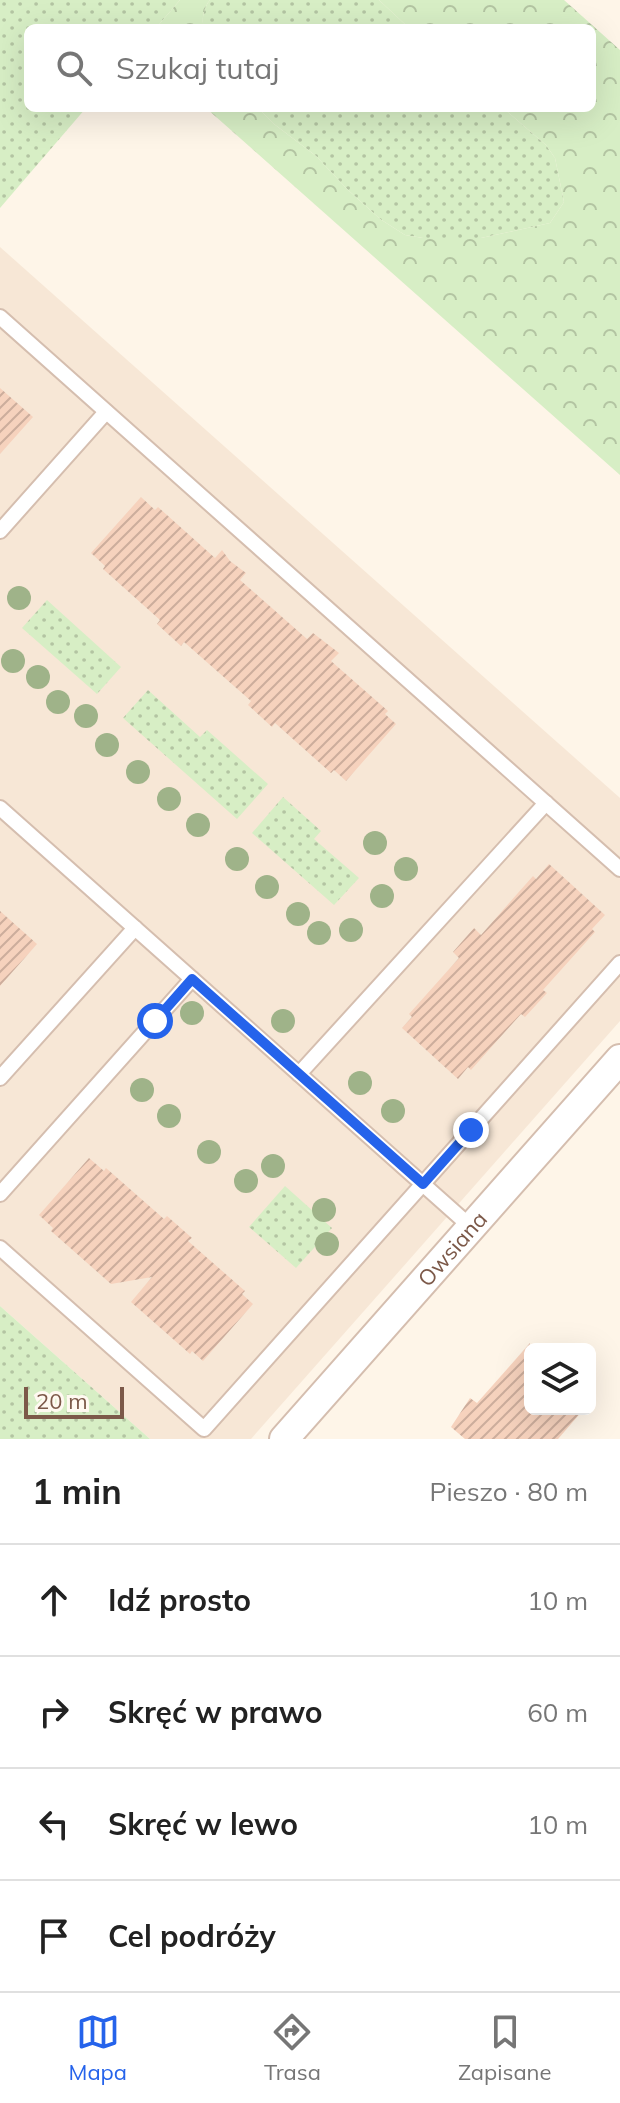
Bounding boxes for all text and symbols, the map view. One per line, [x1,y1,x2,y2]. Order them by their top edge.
search box [24,24,596,112]
icon: search [52,46,96,90]
text: Szukaj tutaj [116,49,279,87]
route start [137,1003,173,1039]
route end [453,1112,489,1148]
street label: Owsiana [411,1205,493,1292]
map controls [524,1343,596,1415]
button: layers [524,1343,596,1415]
scale bar [24,1383,124,1419]
text: 20 m [36,1387,87,1415]
text: 1 min [32,1470,122,1513]
text: Pieszo · 80 m [430,1475,588,1508]
icon: ahead [32,1578,76,1622]
text: Idź prosto [108,1581,251,1619]
text: 10 m [527,1584,588,1617]
icon: right [32,1690,76,1734]
text: Skręć w prawo [108,1693,323,1731]
text: 60 m [527,1696,588,1729]
icon: left [32,1802,76,1846]
text: Skręć w lewo [108,1805,298,1843]
text: 10 m [527,1808,588,1841]
icon: arrive [32,1914,76,1958]
text: Cel podróży [108,1917,276,1955]
tab: Mapa [69,2010,127,2086]
tab: Trasa [264,2010,321,2086]
tab: Zapisane [458,2010,551,2086]

